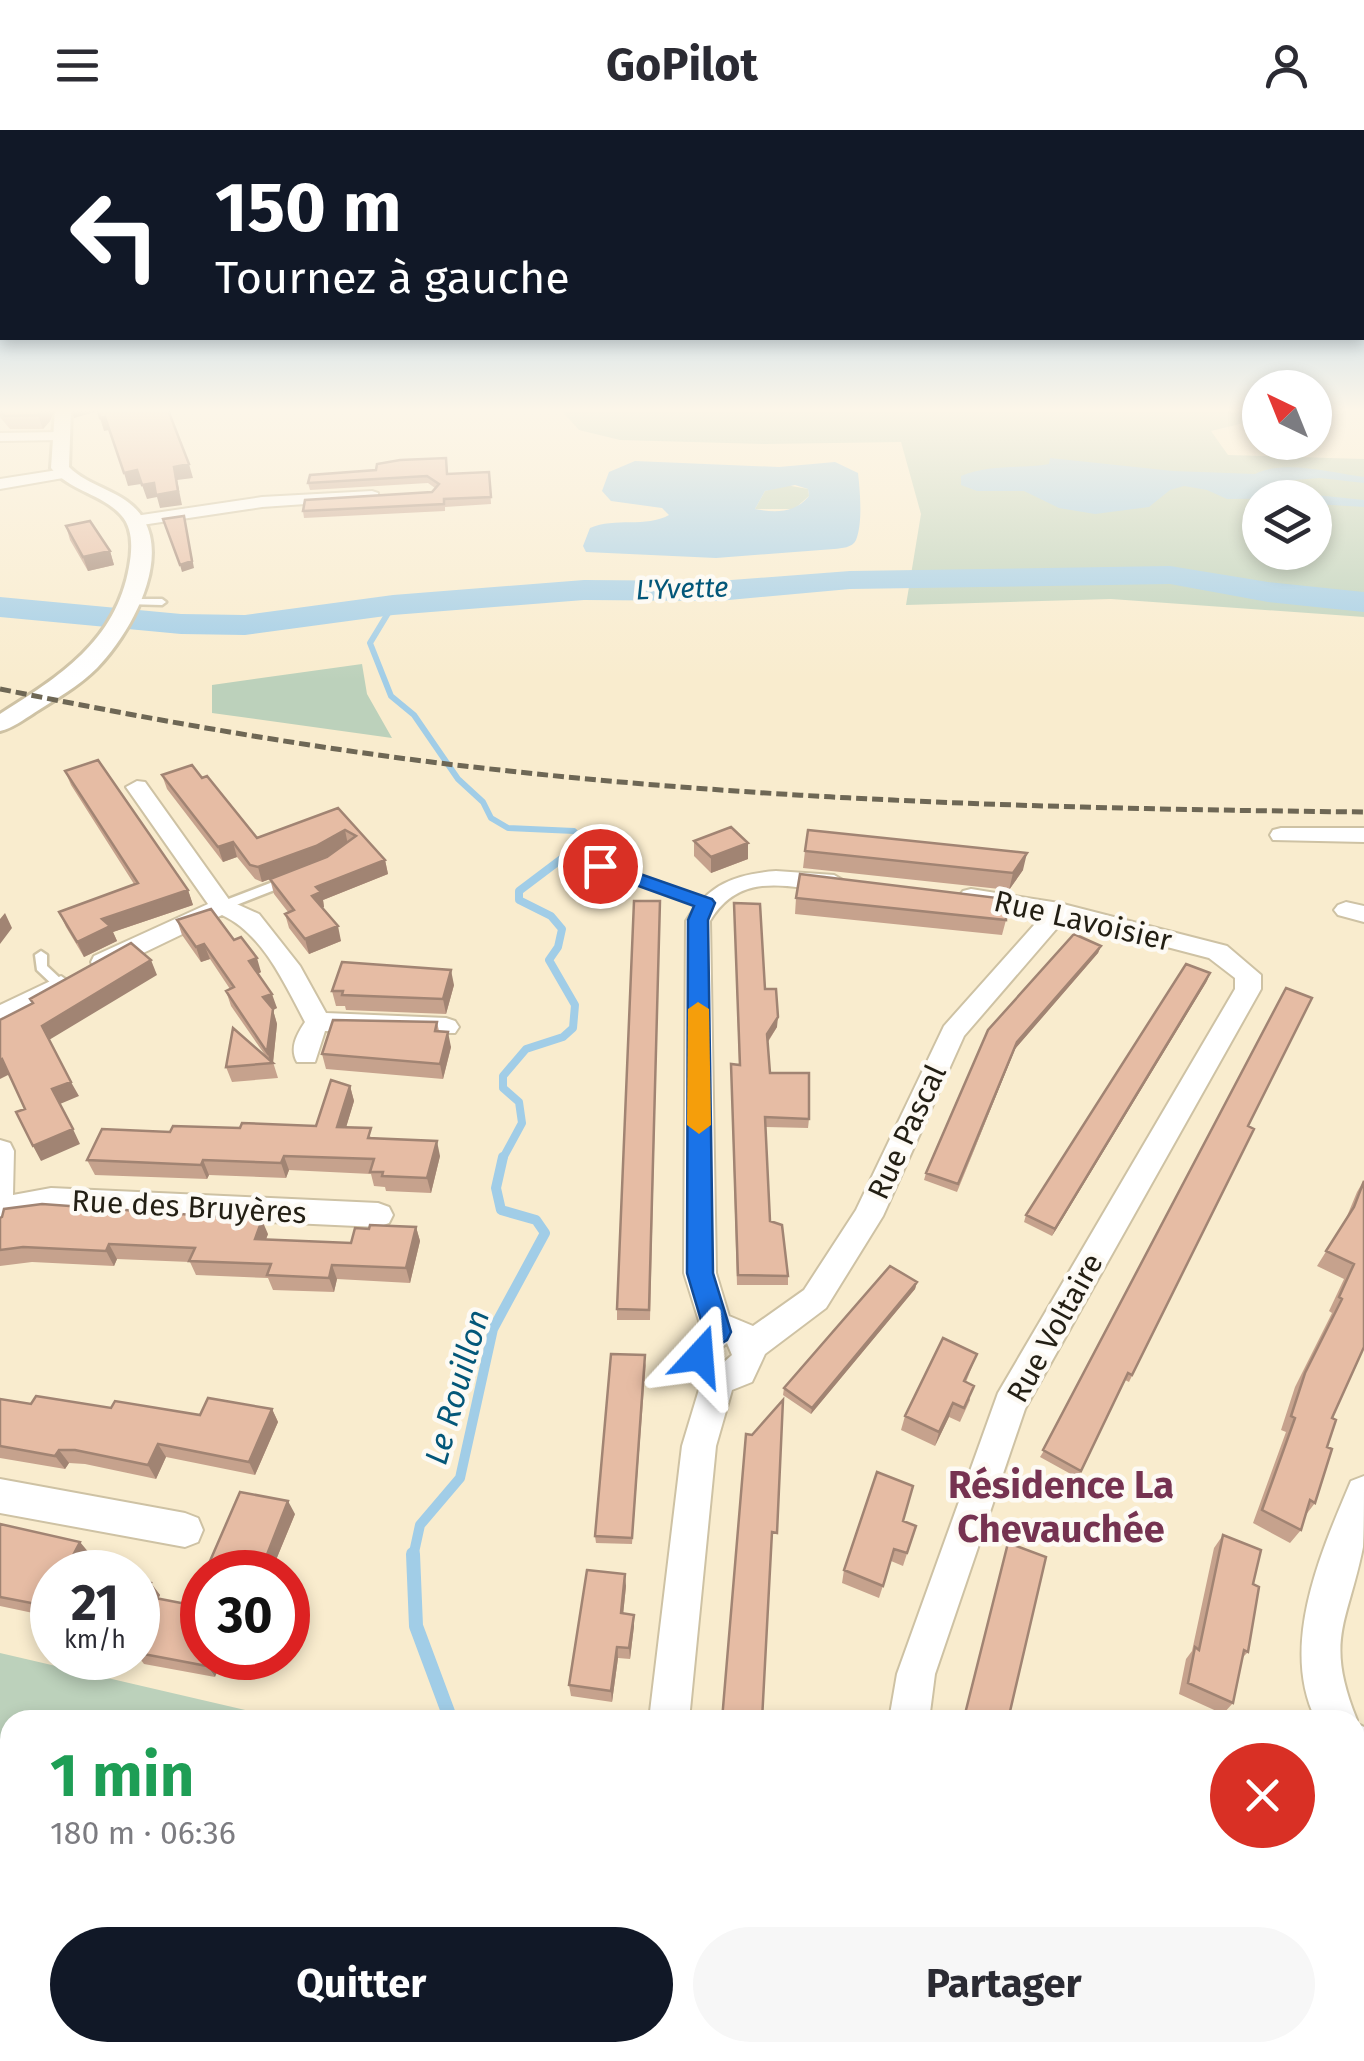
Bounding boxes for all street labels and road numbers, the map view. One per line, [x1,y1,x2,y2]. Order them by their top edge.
street label: Rue Lavoisier [991,883,1176,959]
street label: Rue Pascal [860,1059,954,1205]
street label: Rue des Bruyères [70,1183,308,1231]
street label: Rue Voltaire [999,1247,1111,1409]

